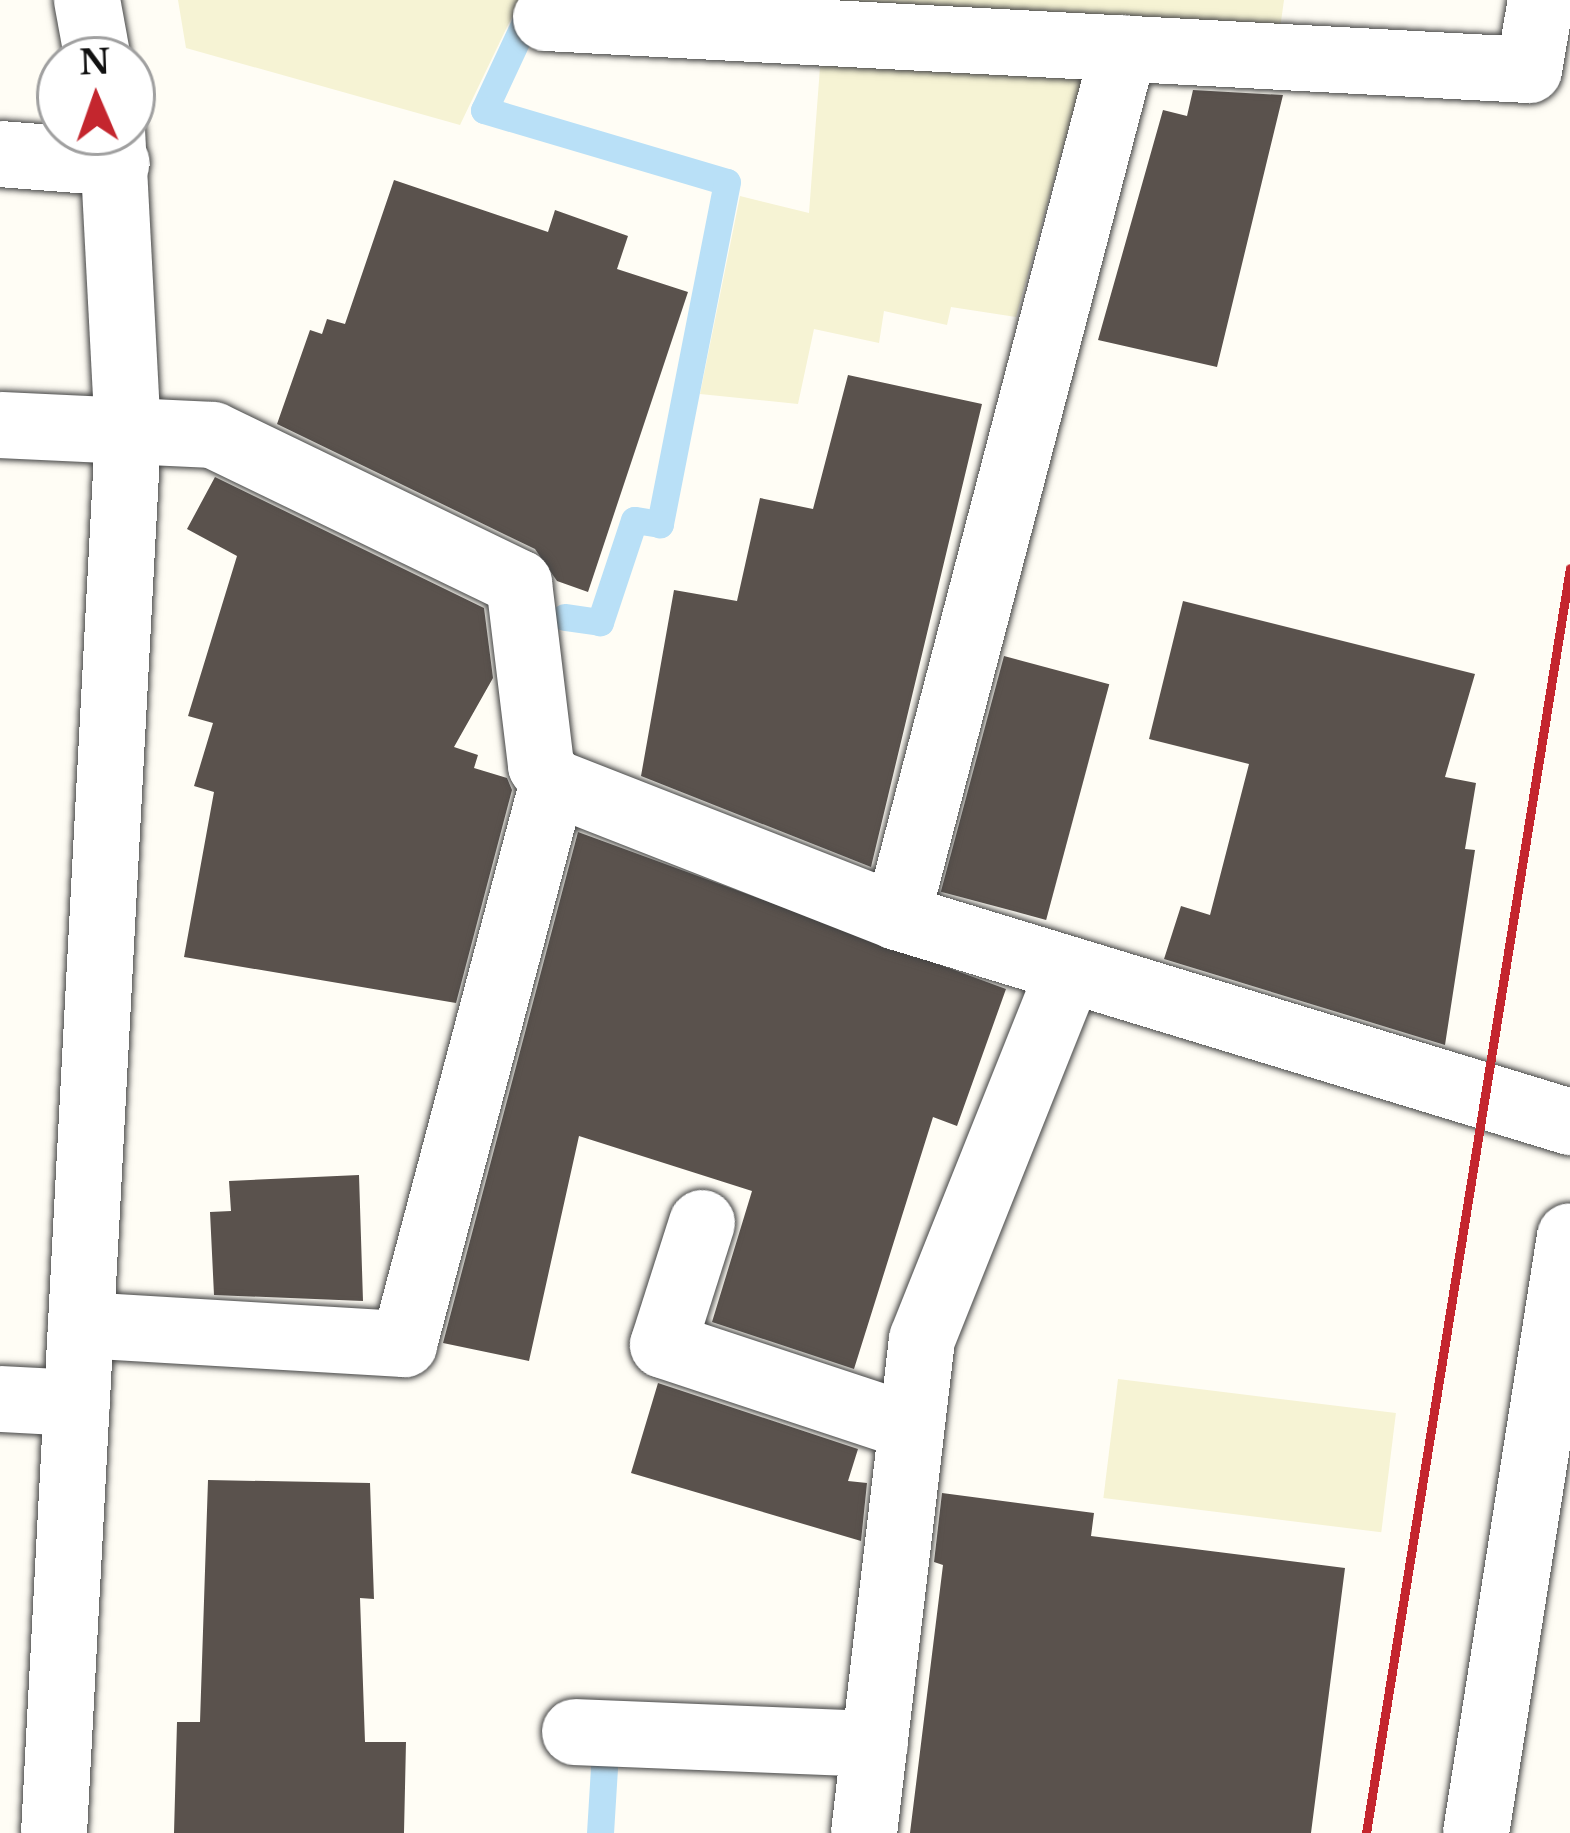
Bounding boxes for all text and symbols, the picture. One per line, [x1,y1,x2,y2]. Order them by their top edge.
north arrow [36,36,156,156]
text: N [79,41,111,84]

